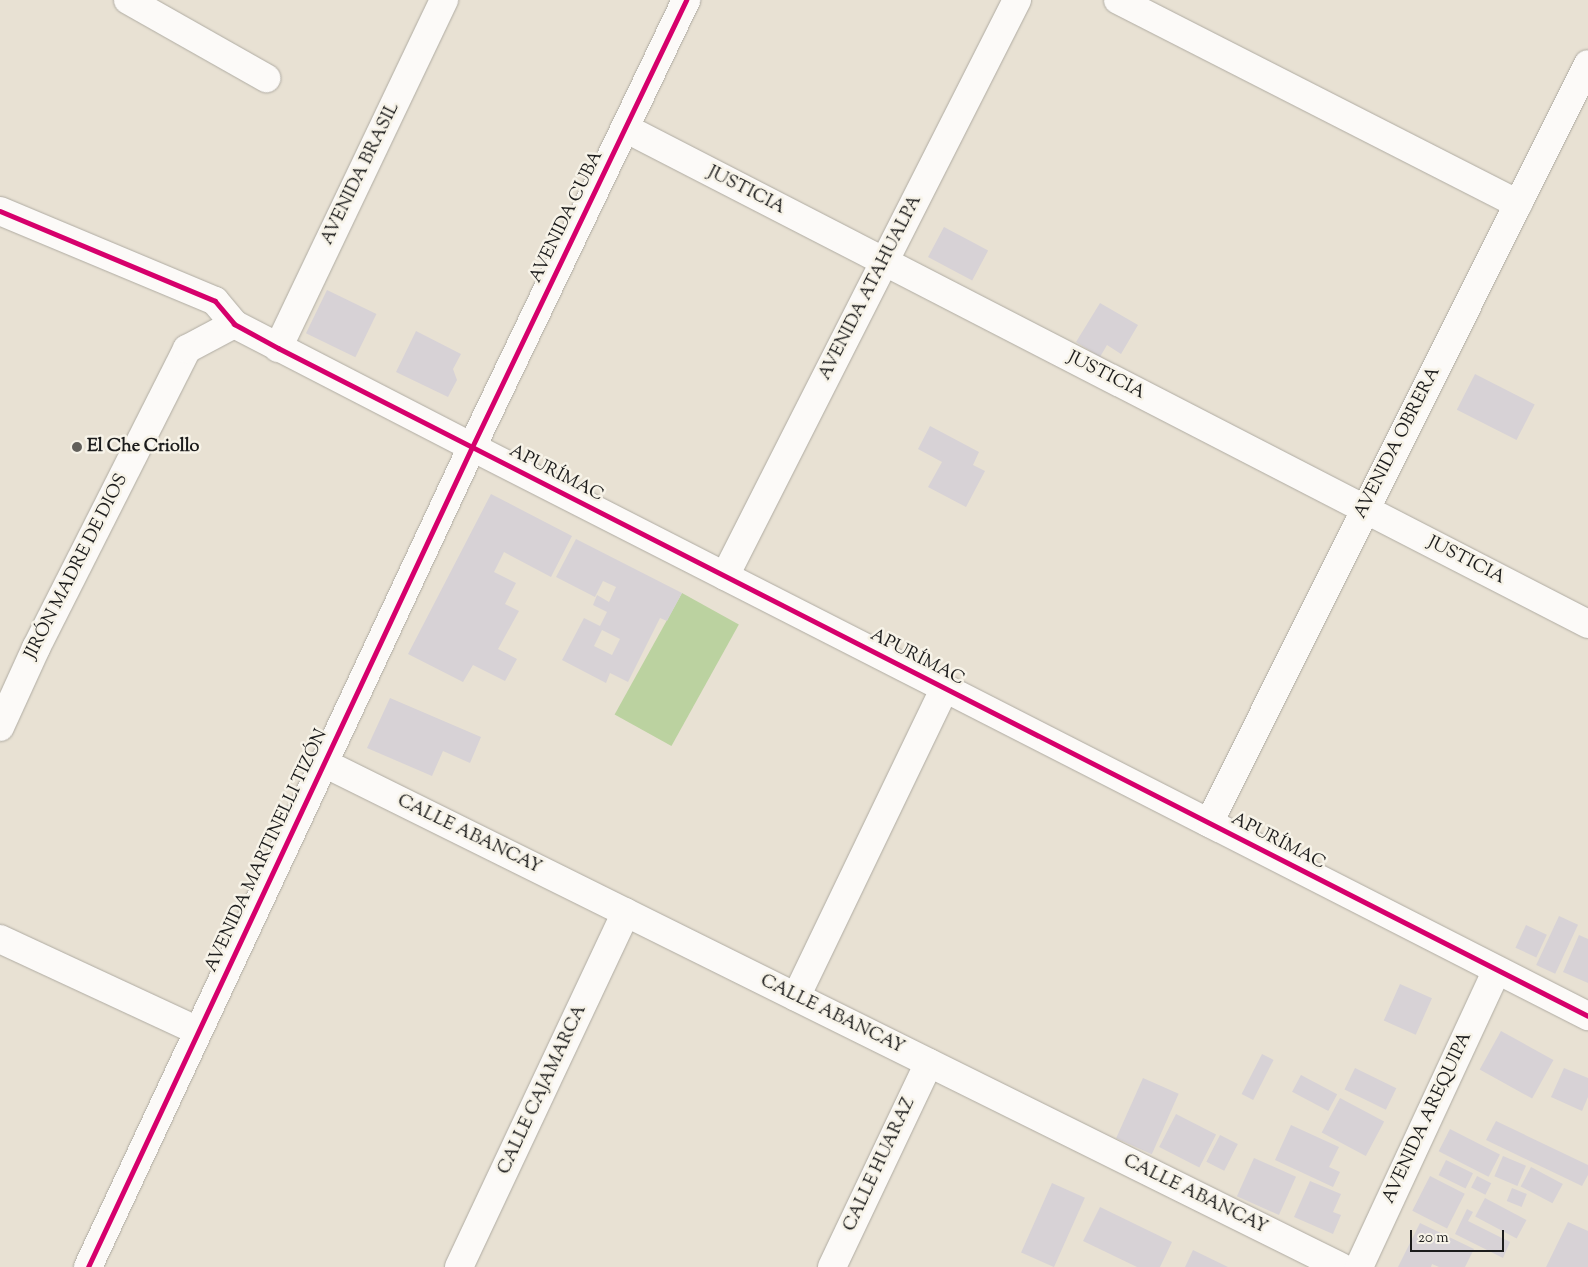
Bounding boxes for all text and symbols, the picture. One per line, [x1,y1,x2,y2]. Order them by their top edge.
street label: AVENIDA BRASIL [317,99,405,249]
street label: AVENIDA CUBA [526,147,608,287]
street label: JUSTICIA [704,162,788,220]
street label: AVENIDA ATAHUALPA [815,192,927,384]
street label: JUSTICIA [1064,347,1148,405]
street label: AVENIDA OBRERA [1350,363,1446,523]
place label: El Che Criollo [87,436,199,458]
marker: El Che Criollo [71,441,83,453]
street label: APURÍMAC [505,441,607,507]
street label: JIRÓN MADRE DE DIOS [21,471,133,663]
street label: JUSTICIA [1424,532,1508,590]
street label: APURÍMAC [866,625,968,691]
street label: AVENIDA MARTINELLI TIZÓN [201,726,333,976]
street label: CALLE ABANCAY [393,791,545,879]
street label: APURÍMAC [1227,809,1329,875]
street label: CALLE ABANCAY [756,971,908,1059]
street label: CALLE CAJAMARCA [494,1002,592,1178]
street label: AVENIDA AREQUIPA [1379,1029,1477,1207]
street label: CALLE HUARAZ [840,1095,920,1235]
street label: CALLE ABANCAY [1119,1151,1271,1239]
scale bar [1413,1220,1507,1252]
text: 20 m [1418,1228,1449,1249]

